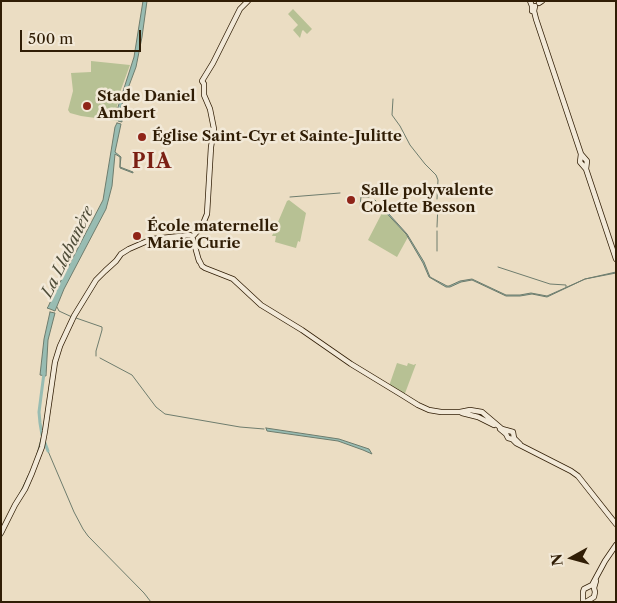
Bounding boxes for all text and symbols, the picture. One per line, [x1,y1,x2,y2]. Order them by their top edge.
scale bar [22,20,144,52]
text: 500 m [28,29,73,48]
place label: Stade Daniel Ambert [97,88,196,123]
marker: Stade Daniel Ambert [81,100,93,112]
place label: Église Saint-Cyr et Sainte-Julitte [152,128,402,146]
marker: Église Saint-Cyr et Sainte-Julitte [136,131,148,143]
district label: PIA [131,150,173,174]
place label: Salle polyvalente Colette Besson [361,182,494,217]
marker: Salle polyvalente Colette Besson [345,194,357,206]
water label: La Llabanère [38,203,98,301]
place label: École maternelle Marie Curie [147,218,278,253]
marker: École maternelle Marie Curie [131,230,143,242]
north arrow [547,533,597,583]
text: N [547,553,567,567]

